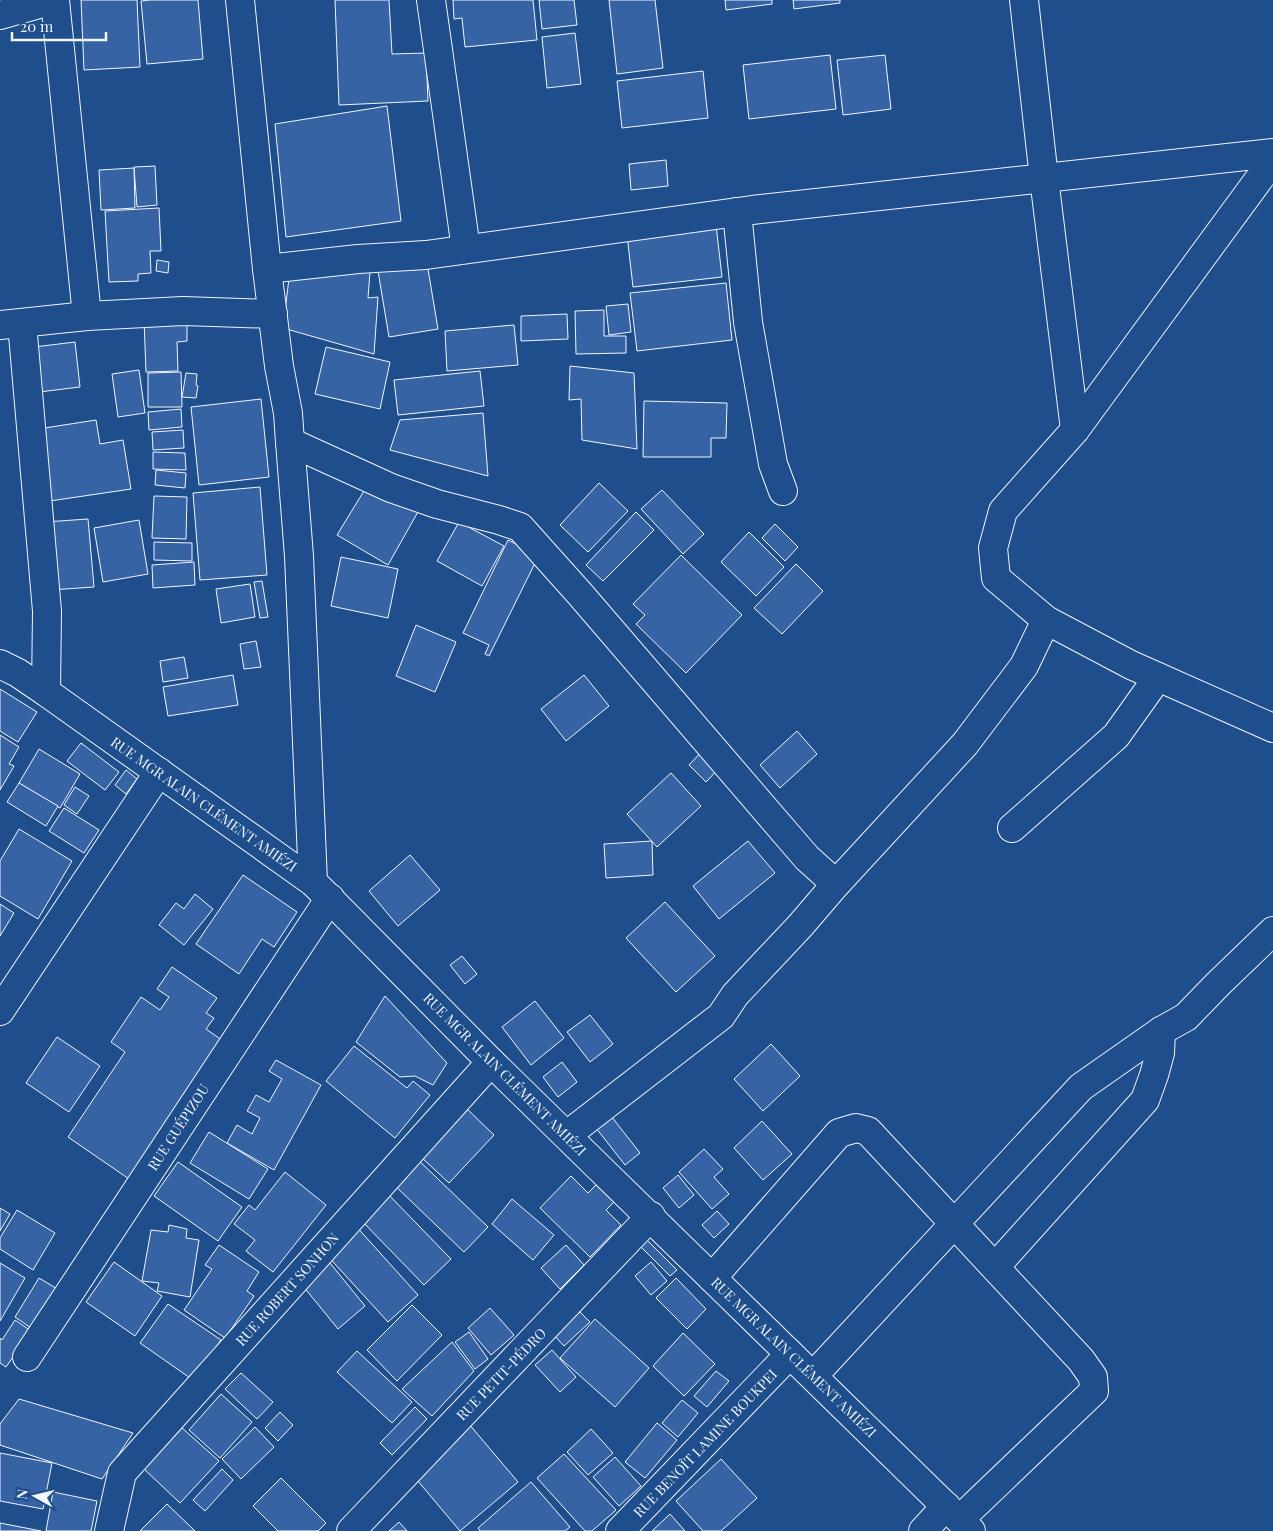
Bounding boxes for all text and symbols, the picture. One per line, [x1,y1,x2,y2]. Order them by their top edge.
scale bar [12,10,106,42]
text: 20 m [20,16,54,36]
street label: RUE MGR ALAIN CLÉMENT AMIÉZI [107,732,301,876]
street label: RUE MGR ALAIN CLÉMENT AMIÉZI [419,988,591,1160]
street label: RUE GUÉPIZOU [143,1080,213,1174]
street label: RUE ROBERT SONHON [231,1228,343,1350]
street label: RUE MGR ALAIN CLÉMENT AMIÉZI [707,1273,881,1442]
street label: RUE PETIT-PÉDRO [452,1324,550,1424]
street label: RUE BENOÎT LAMINE BOUKPEI [629,1365,781,1521]
north arrow [10,1471,60,1521]
text: N [12,1488,32,1500]

